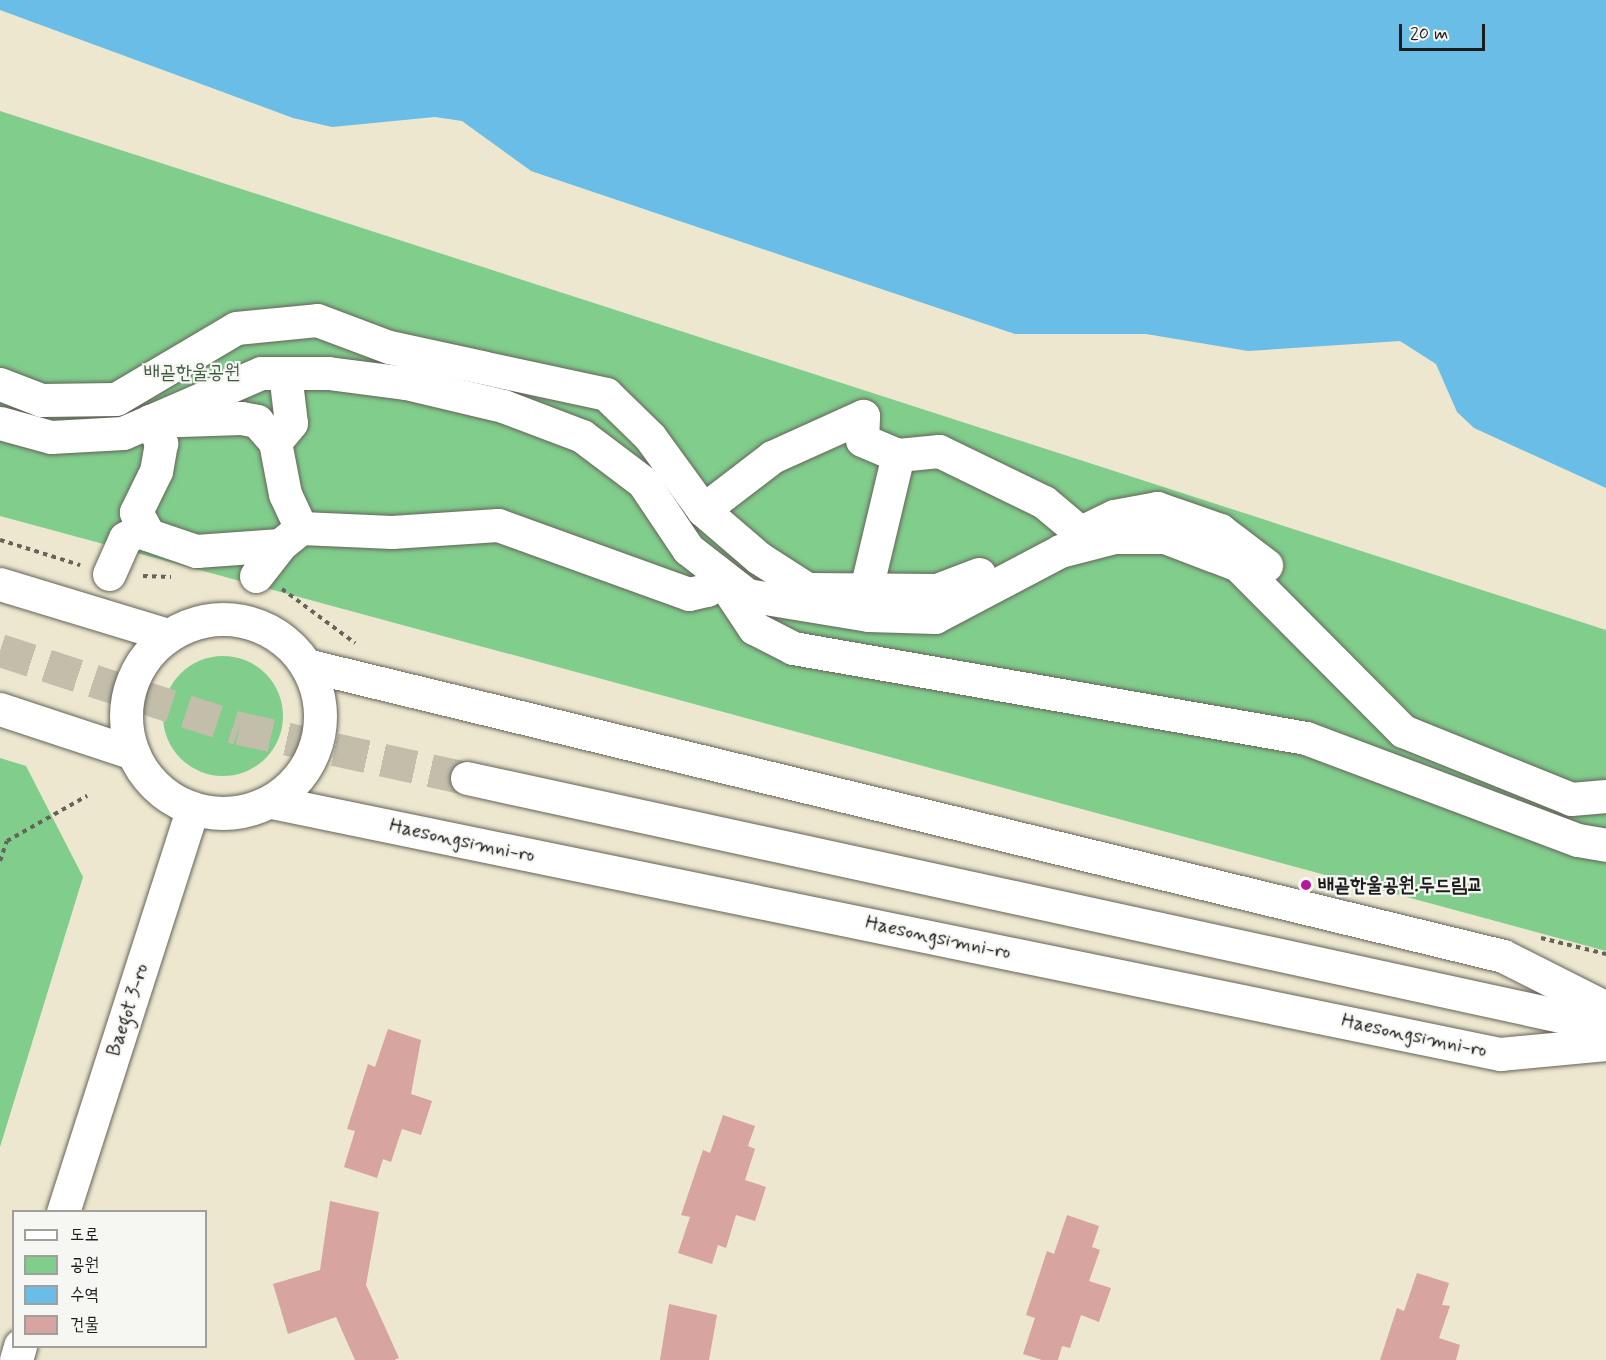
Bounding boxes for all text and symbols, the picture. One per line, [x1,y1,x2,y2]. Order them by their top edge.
scale bar [1402,12,1488,50]
text: 20 m [1410,22,1448,46]
park label: 배곧한울공원 [144,360,240,384]
street label: Haesongsimni-ro [387,814,537,868]
place label: 배곧한울공원.두드림교 [1318,873,1483,897]
marker: 배곧한울공원.두드림교 [1299,878,1313,892]
street label: Haesongsimni-ro [863,911,1013,965]
street label: Baegot 3-ro [102,961,154,1059]
street label: Haesongsimni-ro [1339,1009,1489,1063]
legend [12,1210,207,1348]
text: 도로 [70,1223,99,1247]
text: 공원 [70,1253,99,1277]
text: 수역 [70,1283,99,1307]
text: 건물 [70,1313,99,1337]

